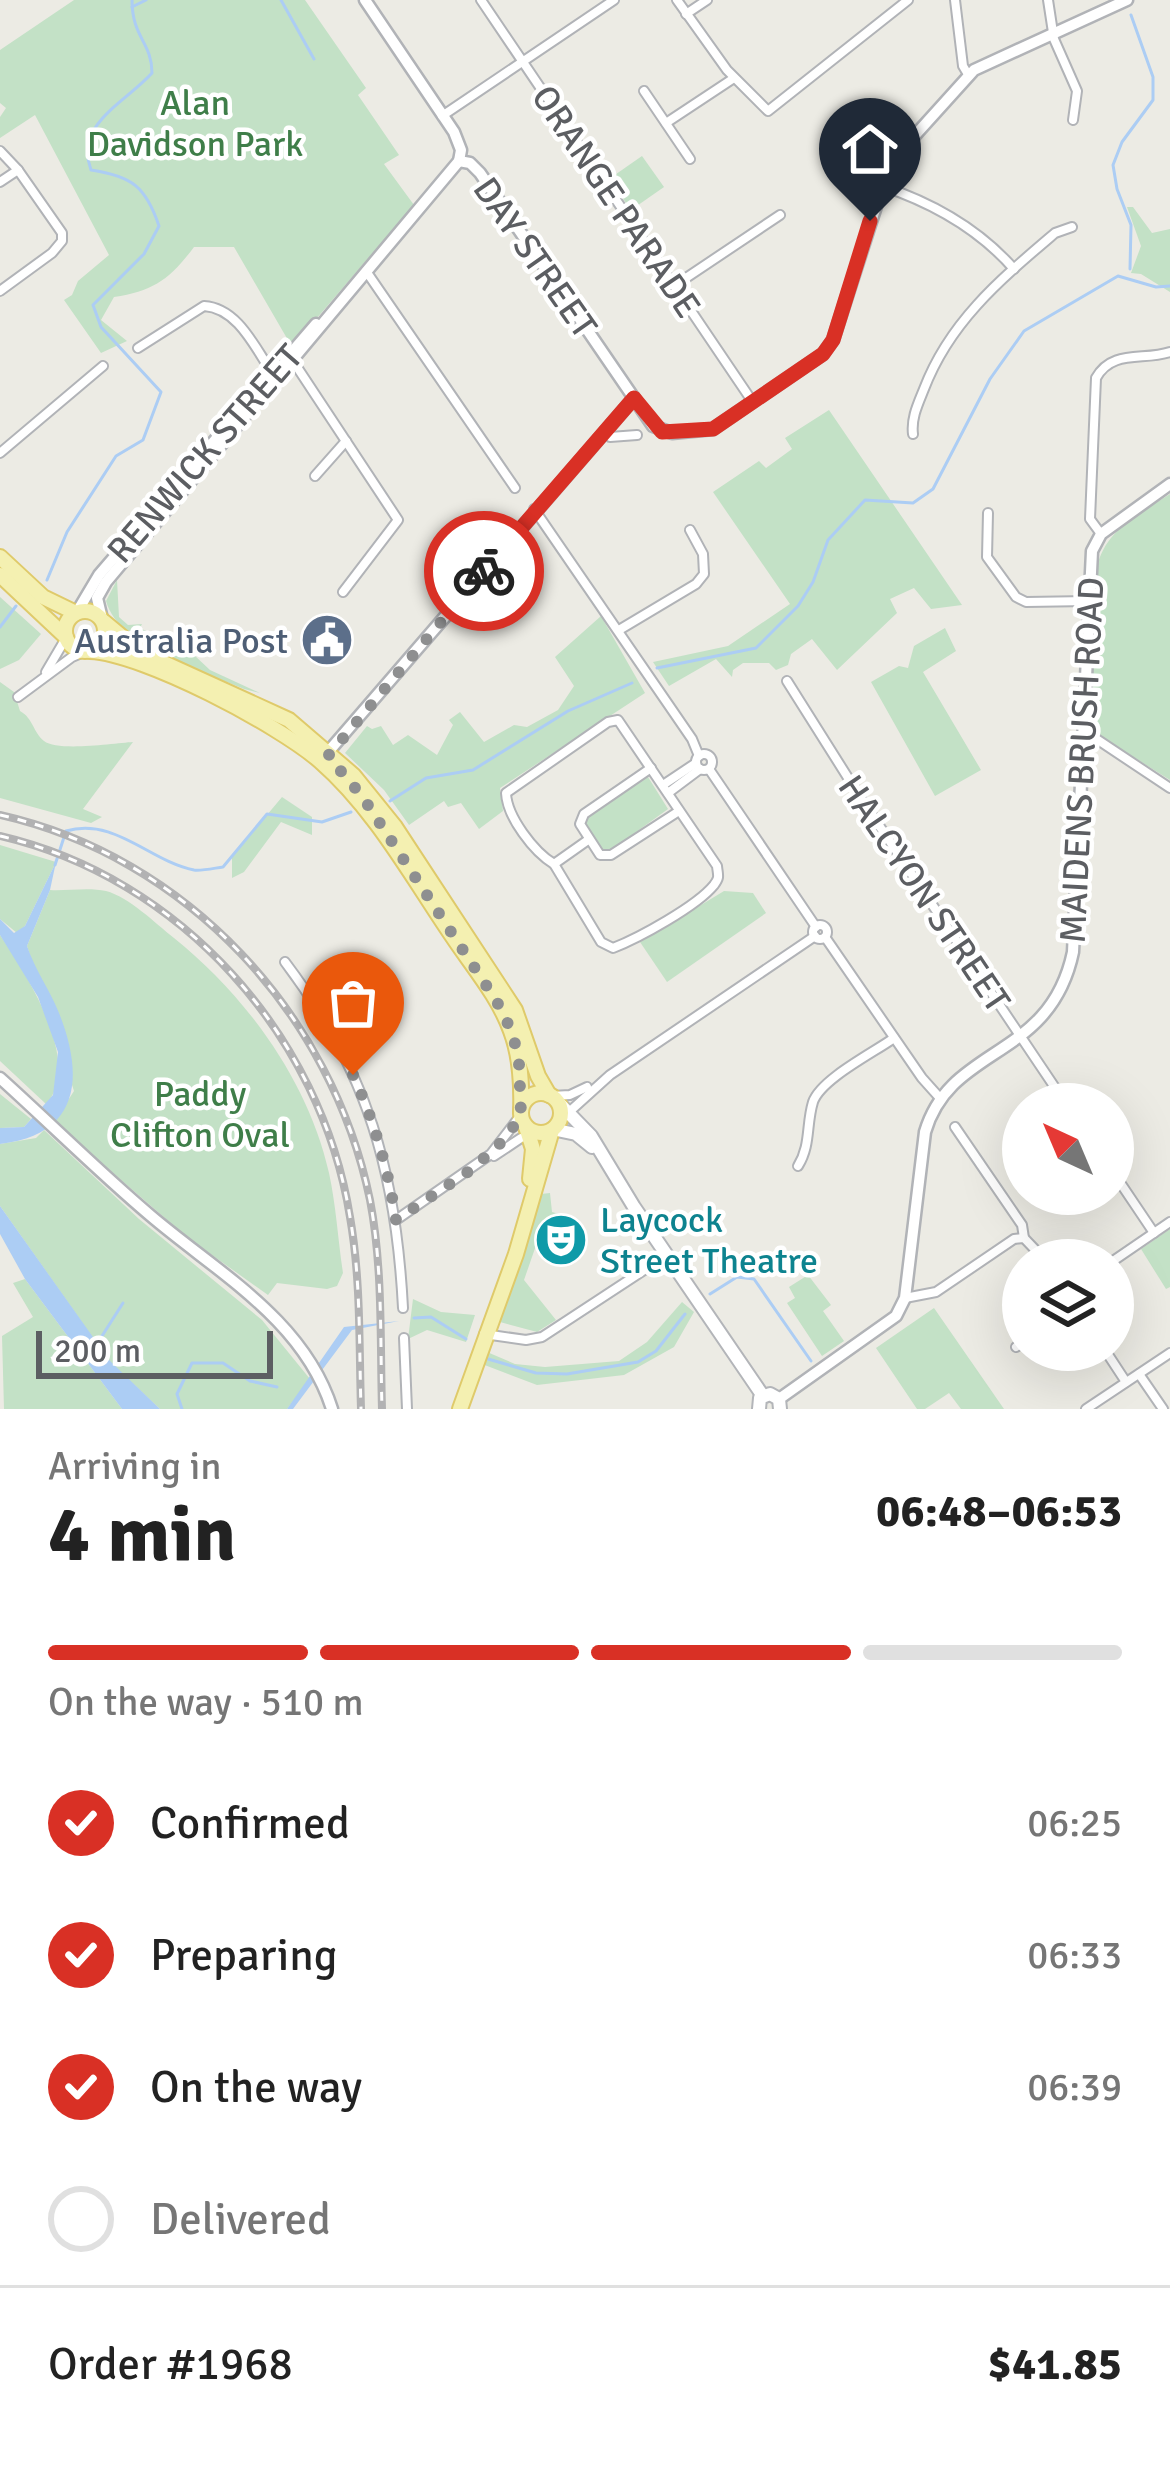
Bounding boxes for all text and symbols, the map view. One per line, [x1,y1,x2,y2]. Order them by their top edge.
street label: ORANGE PARADE [521,77,710,327]
park label: Alan Davidson Park [87,81,303,167]
pin [819,98,921,221]
icon: home [837,116,903,182]
street label: DAY STREET [463,169,607,347]
street label: RENWICK STREET [98,335,313,573]
courier [424,511,544,631]
icon: bike [451,538,517,604]
street label: MAIDENS BRUSH ROAD [1050,576,1115,944]
public building icon: Australia Post [299,612,355,668]
place label: Australia Post [74,619,288,664]
street label: HALCYON STREET [828,767,1020,1021]
pin [302,952,404,1075]
icon: bag [320,970,386,1036]
park label: Paddy Clifton Oval [110,1072,290,1158]
north arrow [1002,1083,1134,1215]
map controls [1002,1083,1134,1371]
place label: Laycock Street Theatre [600,1198,818,1284]
theatre icon: Laycock Street Theatre [533,1212,589,1268]
button: layers [1002,1239,1134,1371]
scale bar [36,1325,273,1378]
text: 200 m [54,1331,141,1372]
text: Arriving in [48,1442,222,1490]
text: 06:48–06:53 [876,1484,1122,1539]
text: 4 min [48,1487,236,1583]
text: On the way · 510 m [48,1678,364,1726]
icon: check [48,1790,114,1856]
text: Confirmed [150,1796,350,1851]
text: 06:25 [1027,1799,1122,1847]
icon: check [48,1922,114,1988]
text: Preparing [150,1928,338,1983]
text: 06:33 [1027,1931,1122,1979]
icon: check [48,2054,114,2120]
text: On the way [150,2060,362,2115]
text: 06:39 [1027,2063,1122,2111]
text: Delivered [150,2192,331,2247]
text: Order #1968 [48,2337,293,2392]
text: $41.85 [988,2337,1122,2392]

